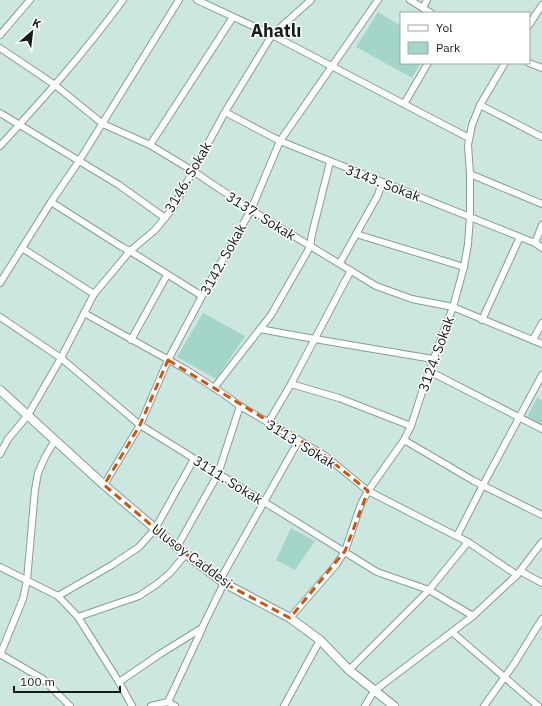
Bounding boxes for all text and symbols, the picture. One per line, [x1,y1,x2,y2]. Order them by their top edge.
north arrow [12,12,52,52]
legend [400,12,530,64]
text: K [30,15,44,31]
district label: Ahatlı [251,19,301,42]
text: Yol [436,20,453,35]
text: Park [436,40,461,55]
street label: 3146. Sokak [160,138,216,216]
street label: 3143. Sokak [343,160,424,206]
street label: 3137. Sokak [223,187,300,245]
street label: 3142. Sokak [196,220,250,298]
street label: 3124. Sokak [414,313,458,394]
street label: 3113. Sokak [263,415,340,473]
street label: 3111. Sokak [190,451,267,509]
street label: Ulusoy Caddesi [148,520,236,592]
scale bar [14,668,120,694]
text: 100 m [20,674,55,689]

